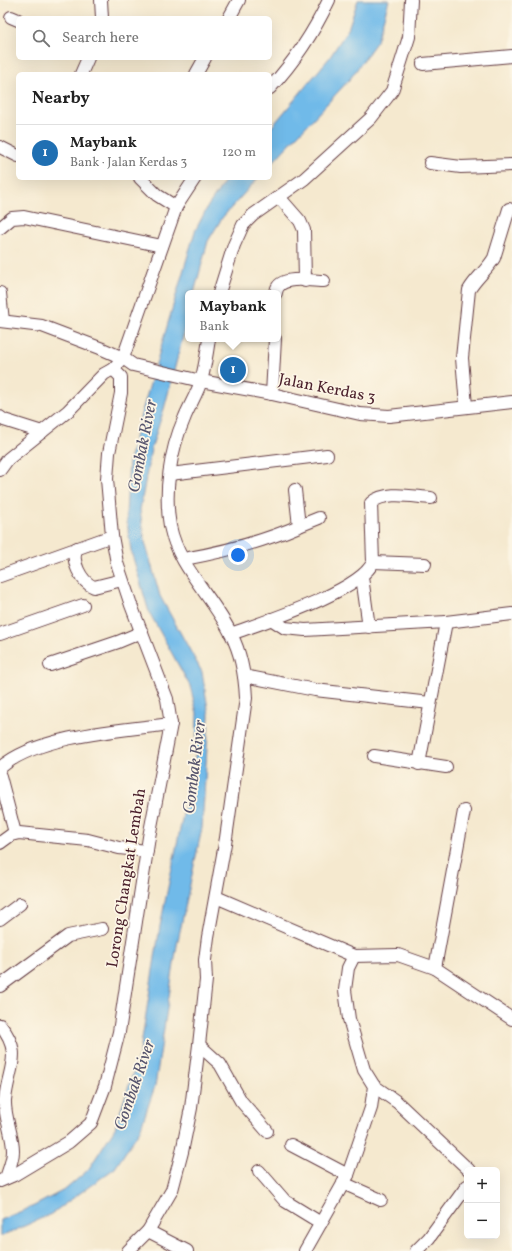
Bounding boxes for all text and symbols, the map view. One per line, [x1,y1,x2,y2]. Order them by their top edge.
search box [16,16,272,60]
icon: search [30,27,52,49]
text: Search here [62,28,139,49]
text: Nearby [32,87,90,110]
text: Maybank [70,133,137,154]
text: 1 [42,144,48,162]
text: 120 m [222,144,256,162]
text: Bank · Jalan Kerdas 3 [70,154,187,172]
popup [185,290,281,342]
text: Maybank [200,297,266,318]
text: Bank [200,318,229,336]
pin: 1 [220,355,246,385]
street label: Jalan Kerdas 3 [277,369,377,409]
water label: Gombak River [123,397,163,494]
your location [228,545,248,565]
water label: Gombak River [178,718,212,815]
street label: Lorong Changkat Lembah [102,787,152,969]
water label: Gombak River [109,1036,161,1133]
map controls [464,1167,500,1239]
button: + [464,1167,500,1203]
button: − [464,1203,500,1239]

